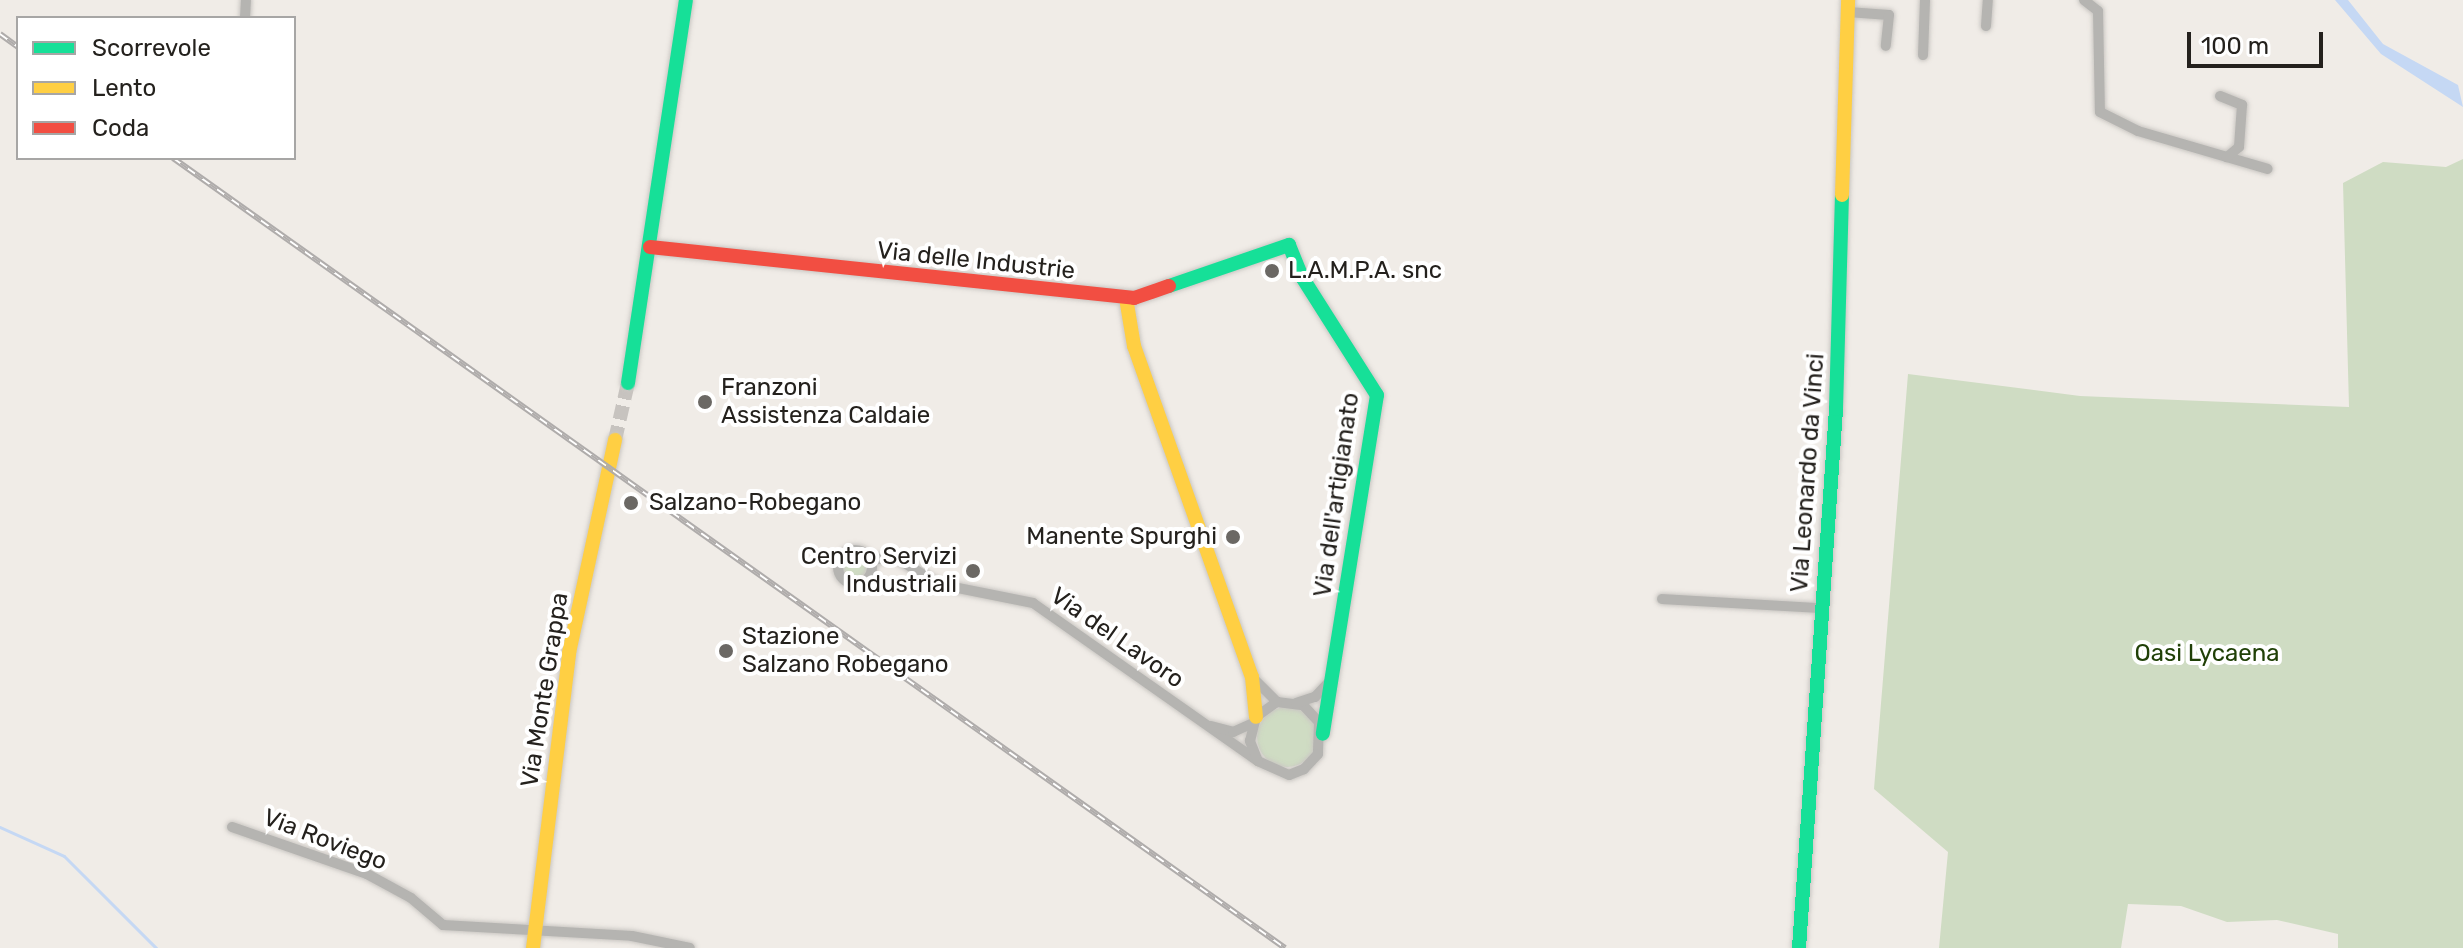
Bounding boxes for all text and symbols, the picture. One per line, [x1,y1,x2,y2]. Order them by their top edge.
legend [16,16,296,160]
scale bar [2191,16,2327,66]
text: 100 m [2201,32,2269,60]
text: Scorrevole [92,34,211,62]
text: Lento [92,74,156,102]
text: Coda [92,114,149,142]
street label: Via delle Industrie [875,236,1077,286]
place label: L.A.M.P.A. snc [1288,257,1442,285]
marker: L.A.M.P.A. snc [1263,262,1281,280]
street label: Via Leonardo da Vinci [1785,352,1831,594]
place label: Franzoni Assistenza Caldaie [721,374,930,430]
street label: Via dell'artigianato [1308,391,1366,599]
marker: Franzoni Assistenza Caldaie [696,393,714,411]
place label: Salzano-Robegano [649,489,861,517]
marker: Salzano-Robegano [620,492,642,514]
place label: Manente Spurghi [1026,523,1217,551]
marker: Manente Spurghi [1224,528,1242,546]
place label: Centro Servizi Industriali [801,543,957,599]
marker: Centro Servizi Industriali [964,562,982,580]
street label: Via del Lavoro [1045,582,1189,694]
street label: Via Monte Grappa [515,591,575,789]
place label: Stazione Salzano Robegano [742,623,949,679]
park label: Oasi Lycaena [2134,640,2280,668]
marker: Stazione Salzano Robegano [717,642,735,660]
street label: Via Roviego [259,803,391,877]

